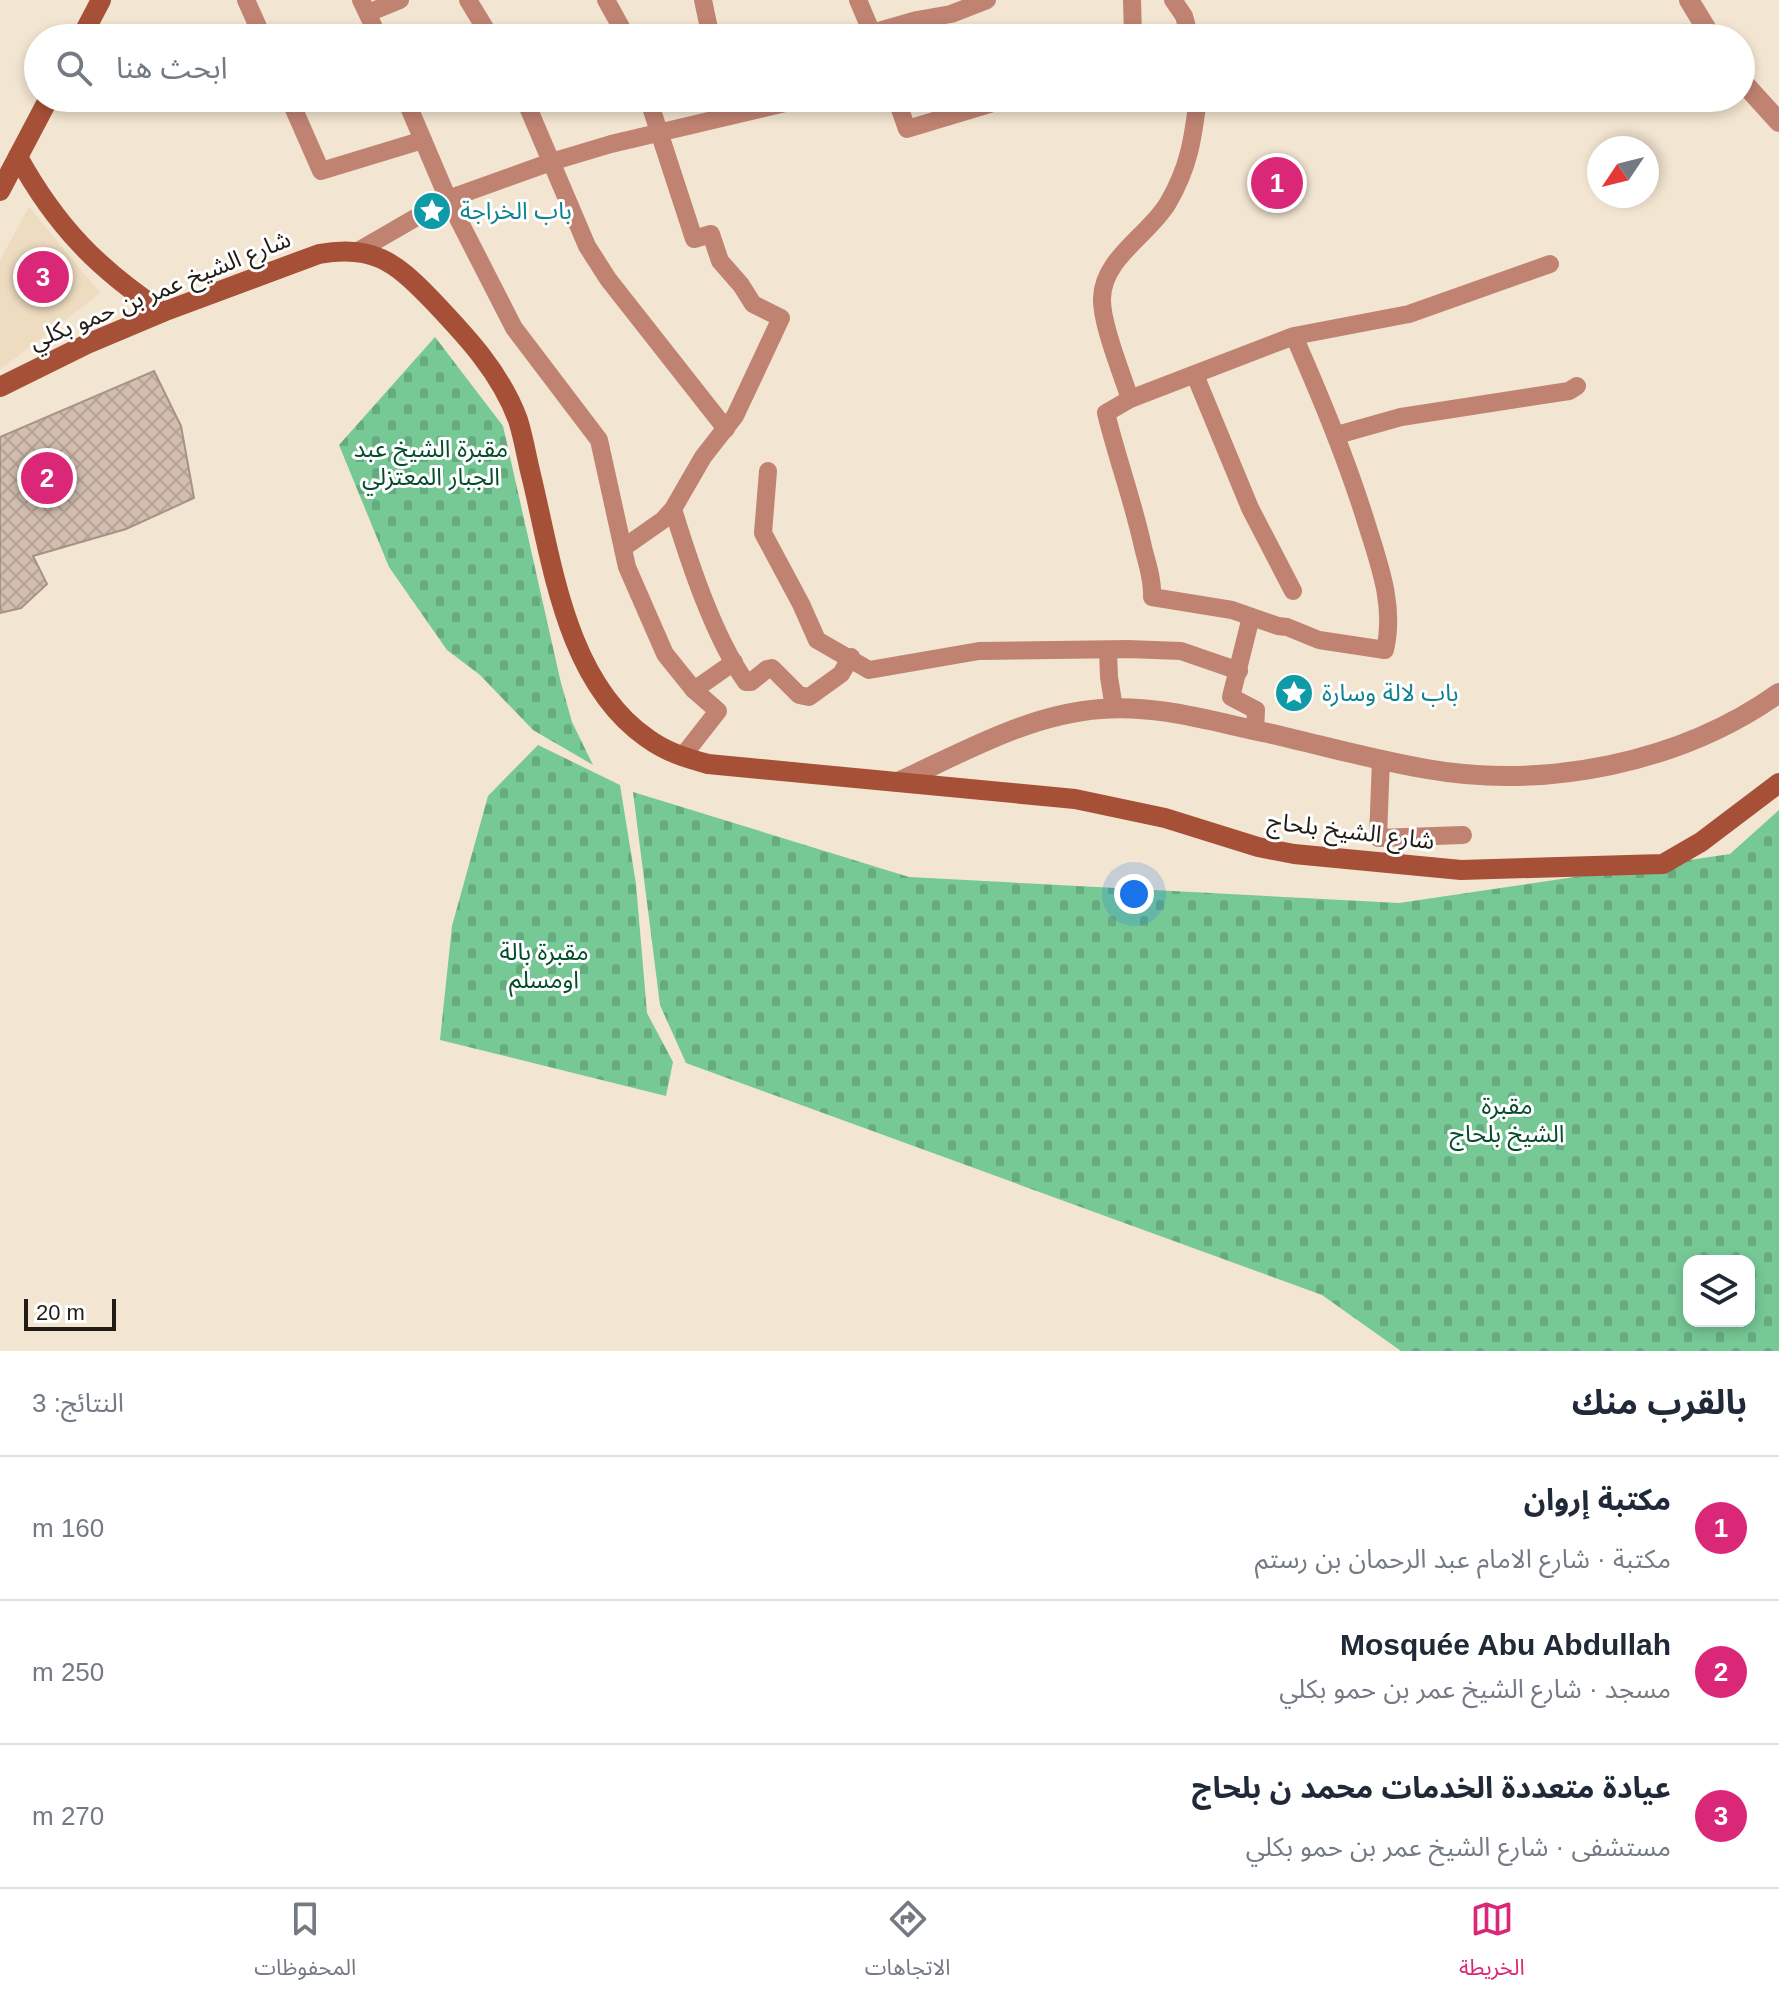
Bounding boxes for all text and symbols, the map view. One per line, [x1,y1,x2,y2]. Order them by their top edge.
search box [24,24,1755,112]
icon: search [52,46,96,90]
text: ابحث هنا [116,51,228,84]
north arrow [1587,136,1659,208]
pin: 1 [1251,153,1303,213]
place icon: باب الخراجة [411,190,453,232]
place label: باب الخراجة [460,197,572,225]
street label: شارع الشيخ عمر بن حمو بكلي [25,225,296,360]
pin: 3 [17,247,69,307]
park label: مقبرة الشيخ عبد الجبار المعتزلي [354,435,508,496]
pin: 2 [21,448,73,508]
place icon: باب لالة وسارة [1273,672,1315,714]
place label: باب لالة وسارة [1322,679,1459,707]
street label: شارع الشيخ بلحاج [1265,807,1436,858]
your location [1114,874,1154,914]
park label: مقبرة بالة اومسلم [500,938,589,997]
park label: مقبرة الشيخ بلحاج [1450,1092,1564,1151]
map controls [1683,1255,1755,1327]
button: layers [1683,1255,1755,1327]
scale bar [24,1295,116,1331]
text: 20 m [36,1300,85,1325]
text: بالقرب منك [1572,1383,1747,1421]
text: النتائج: 3 [32,1388,124,1418]
text: مكتبة إروان [1524,1483,1671,1516]
text: 160 m [32,1513,104,1543]
text: 1 [1714,1513,1728,1543]
text: مكتبة · شارع الامام عبد الرحمان بن رستم [1255,1544,1671,1574]
text: Mosquée Abu Abdullah [1340,1628,1671,1661]
text: 250 m [32,1657,104,1687]
text: 2 [1714,1657,1728,1687]
text: مسجد · شارع الشيخ عمر بن حمو بكلي [1279,1674,1671,1704]
text: عيادة متعددة الخدمات محمد ن بلحاج [1192,1771,1671,1804]
text: 270 m [32,1801,104,1831]
text: 3 [1714,1801,1728,1831]
text: مستشفى · شارع الشيخ عمر بن حمو بكلي [1246,1832,1671,1862]
tab: المحفوظات [254,1897,356,1991]
tab: الاتجاهات [865,1897,951,1991]
tab: الخريطة [1459,1897,1525,1991]

